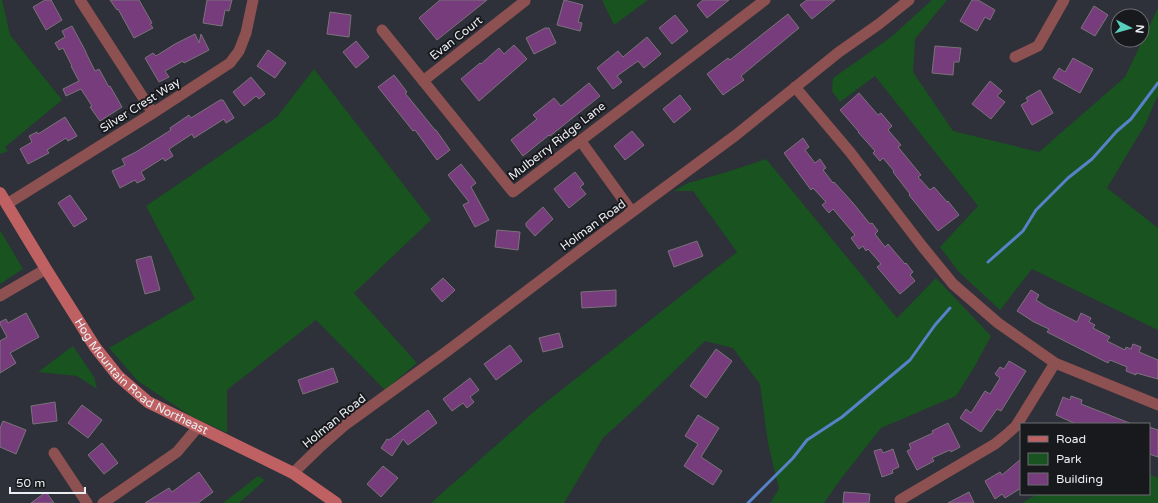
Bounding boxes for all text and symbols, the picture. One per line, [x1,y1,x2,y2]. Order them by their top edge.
north arrow [1110,8,1150,48]
street label: Evan Court [427,13,485,63]
text: N [1133,24,1146,34]
street label: Silver Crest Way [97,74,183,135]
street label: Mulberry Ridge Lane [506,99,608,183]
street label: Holman Road [558,197,628,253]
street label: Hog Mountain Road Northeast [72,316,211,437]
street label: Holman Road [299,391,369,451]
legend [1020,423,1150,495]
text: Road [1056,432,1086,446]
text: Park [1056,452,1082,466]
scale bar [10,469,85,495]
text: Building [1056,472,1103,486]
text: 50 m [16,476,45,490]

